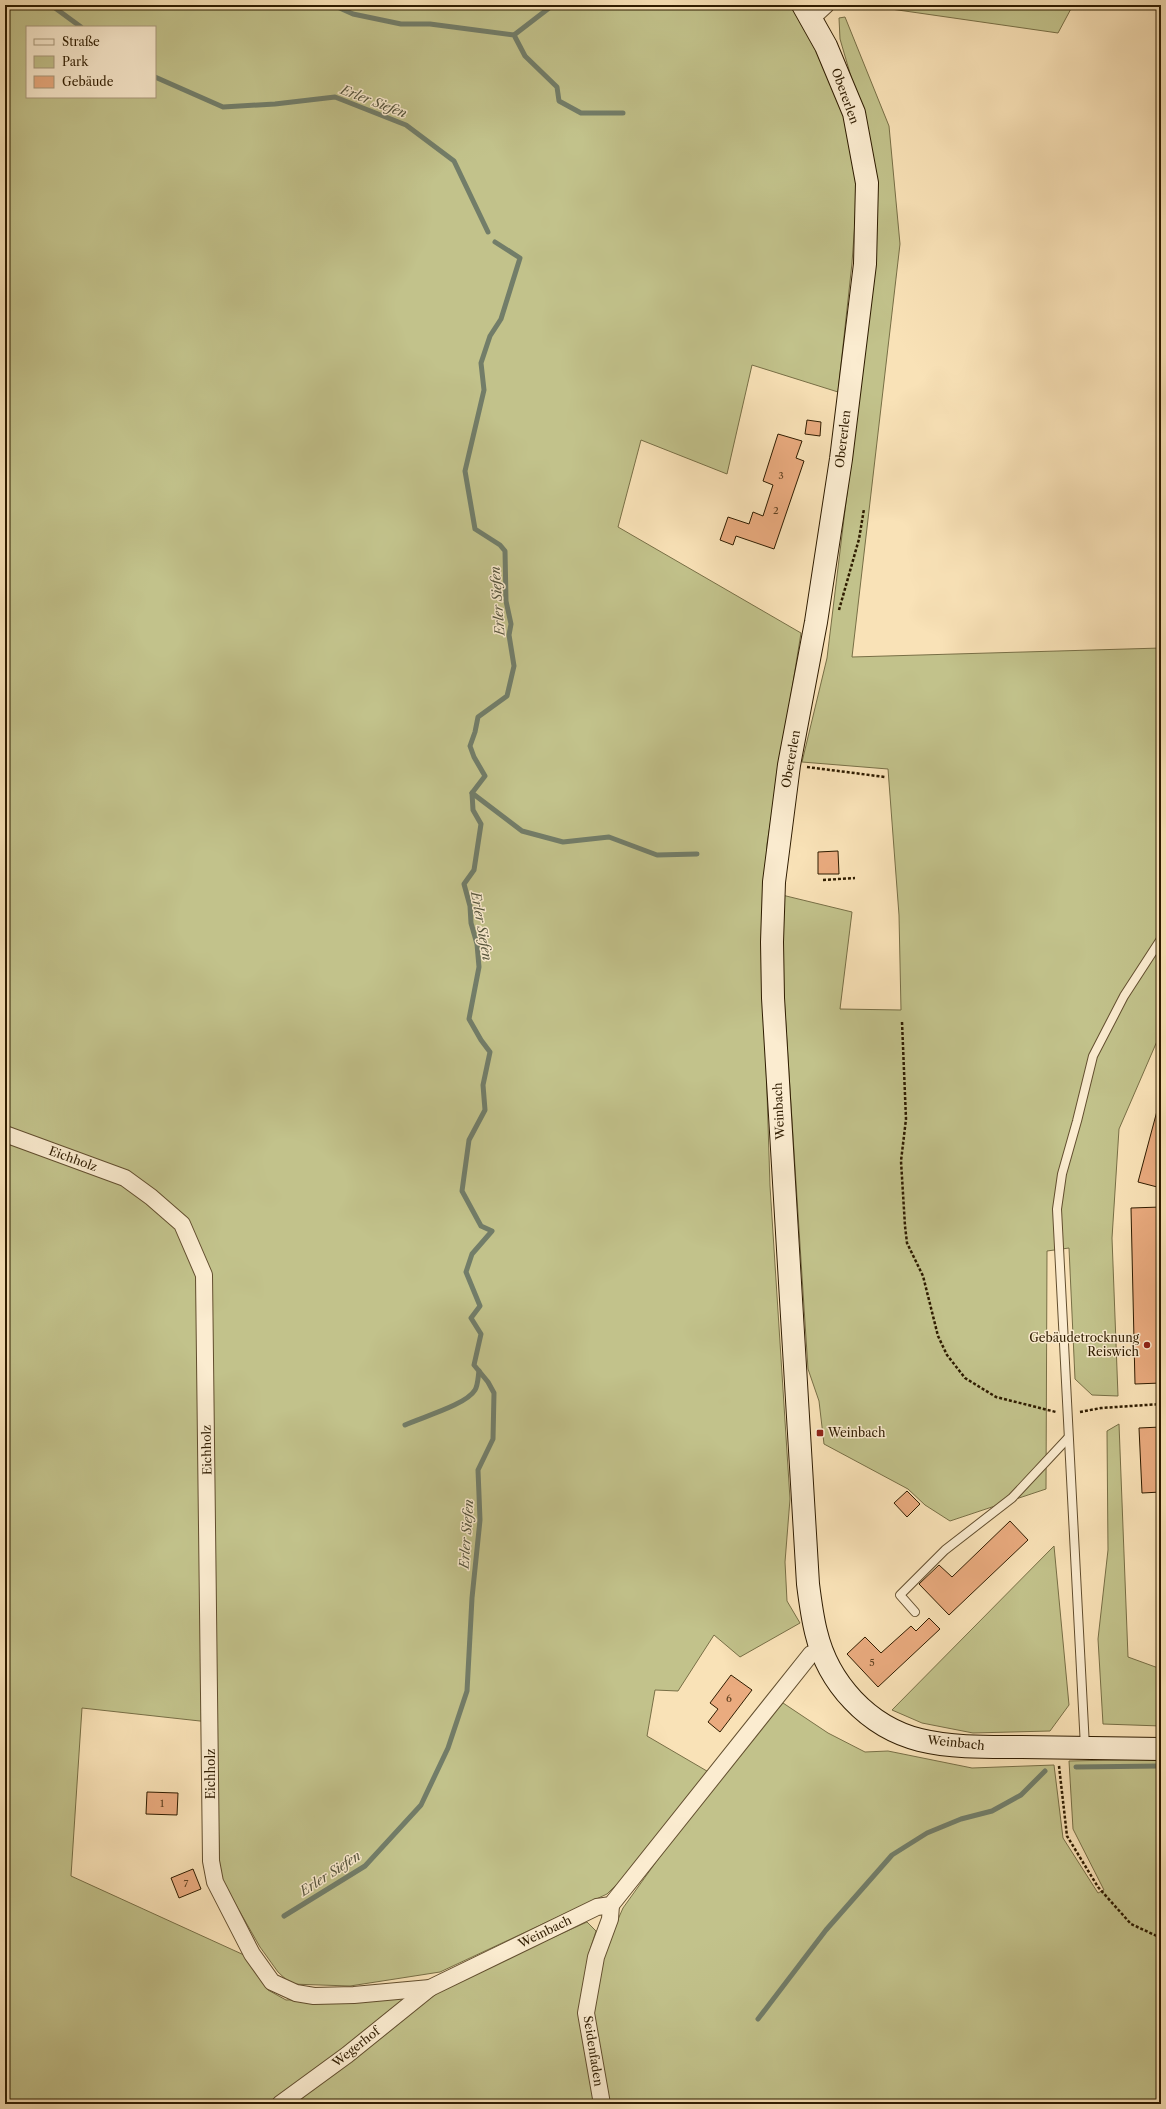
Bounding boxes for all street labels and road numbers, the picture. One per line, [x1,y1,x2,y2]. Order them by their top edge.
street label: Obererlen [828,66,863,126]
street label: Obererlen [832,409,854,469]
street label: Obererlen [778,728,803,789]
street label: Weinbach [769,1081,788,1141]
street label: Eichholz [47,1143,99,1174]
street label: Eichholz [199,1425,214,1475]
street label: Weinbach [926,1732,986,1753]
street label: Eichholz [203,1749,218,1799]
street label: Weinbach [515,1912,574,1951]
street label: Seidenfaden [581,2015,607,2088]
street label: Wegerhof [328,2022,384,2070]

